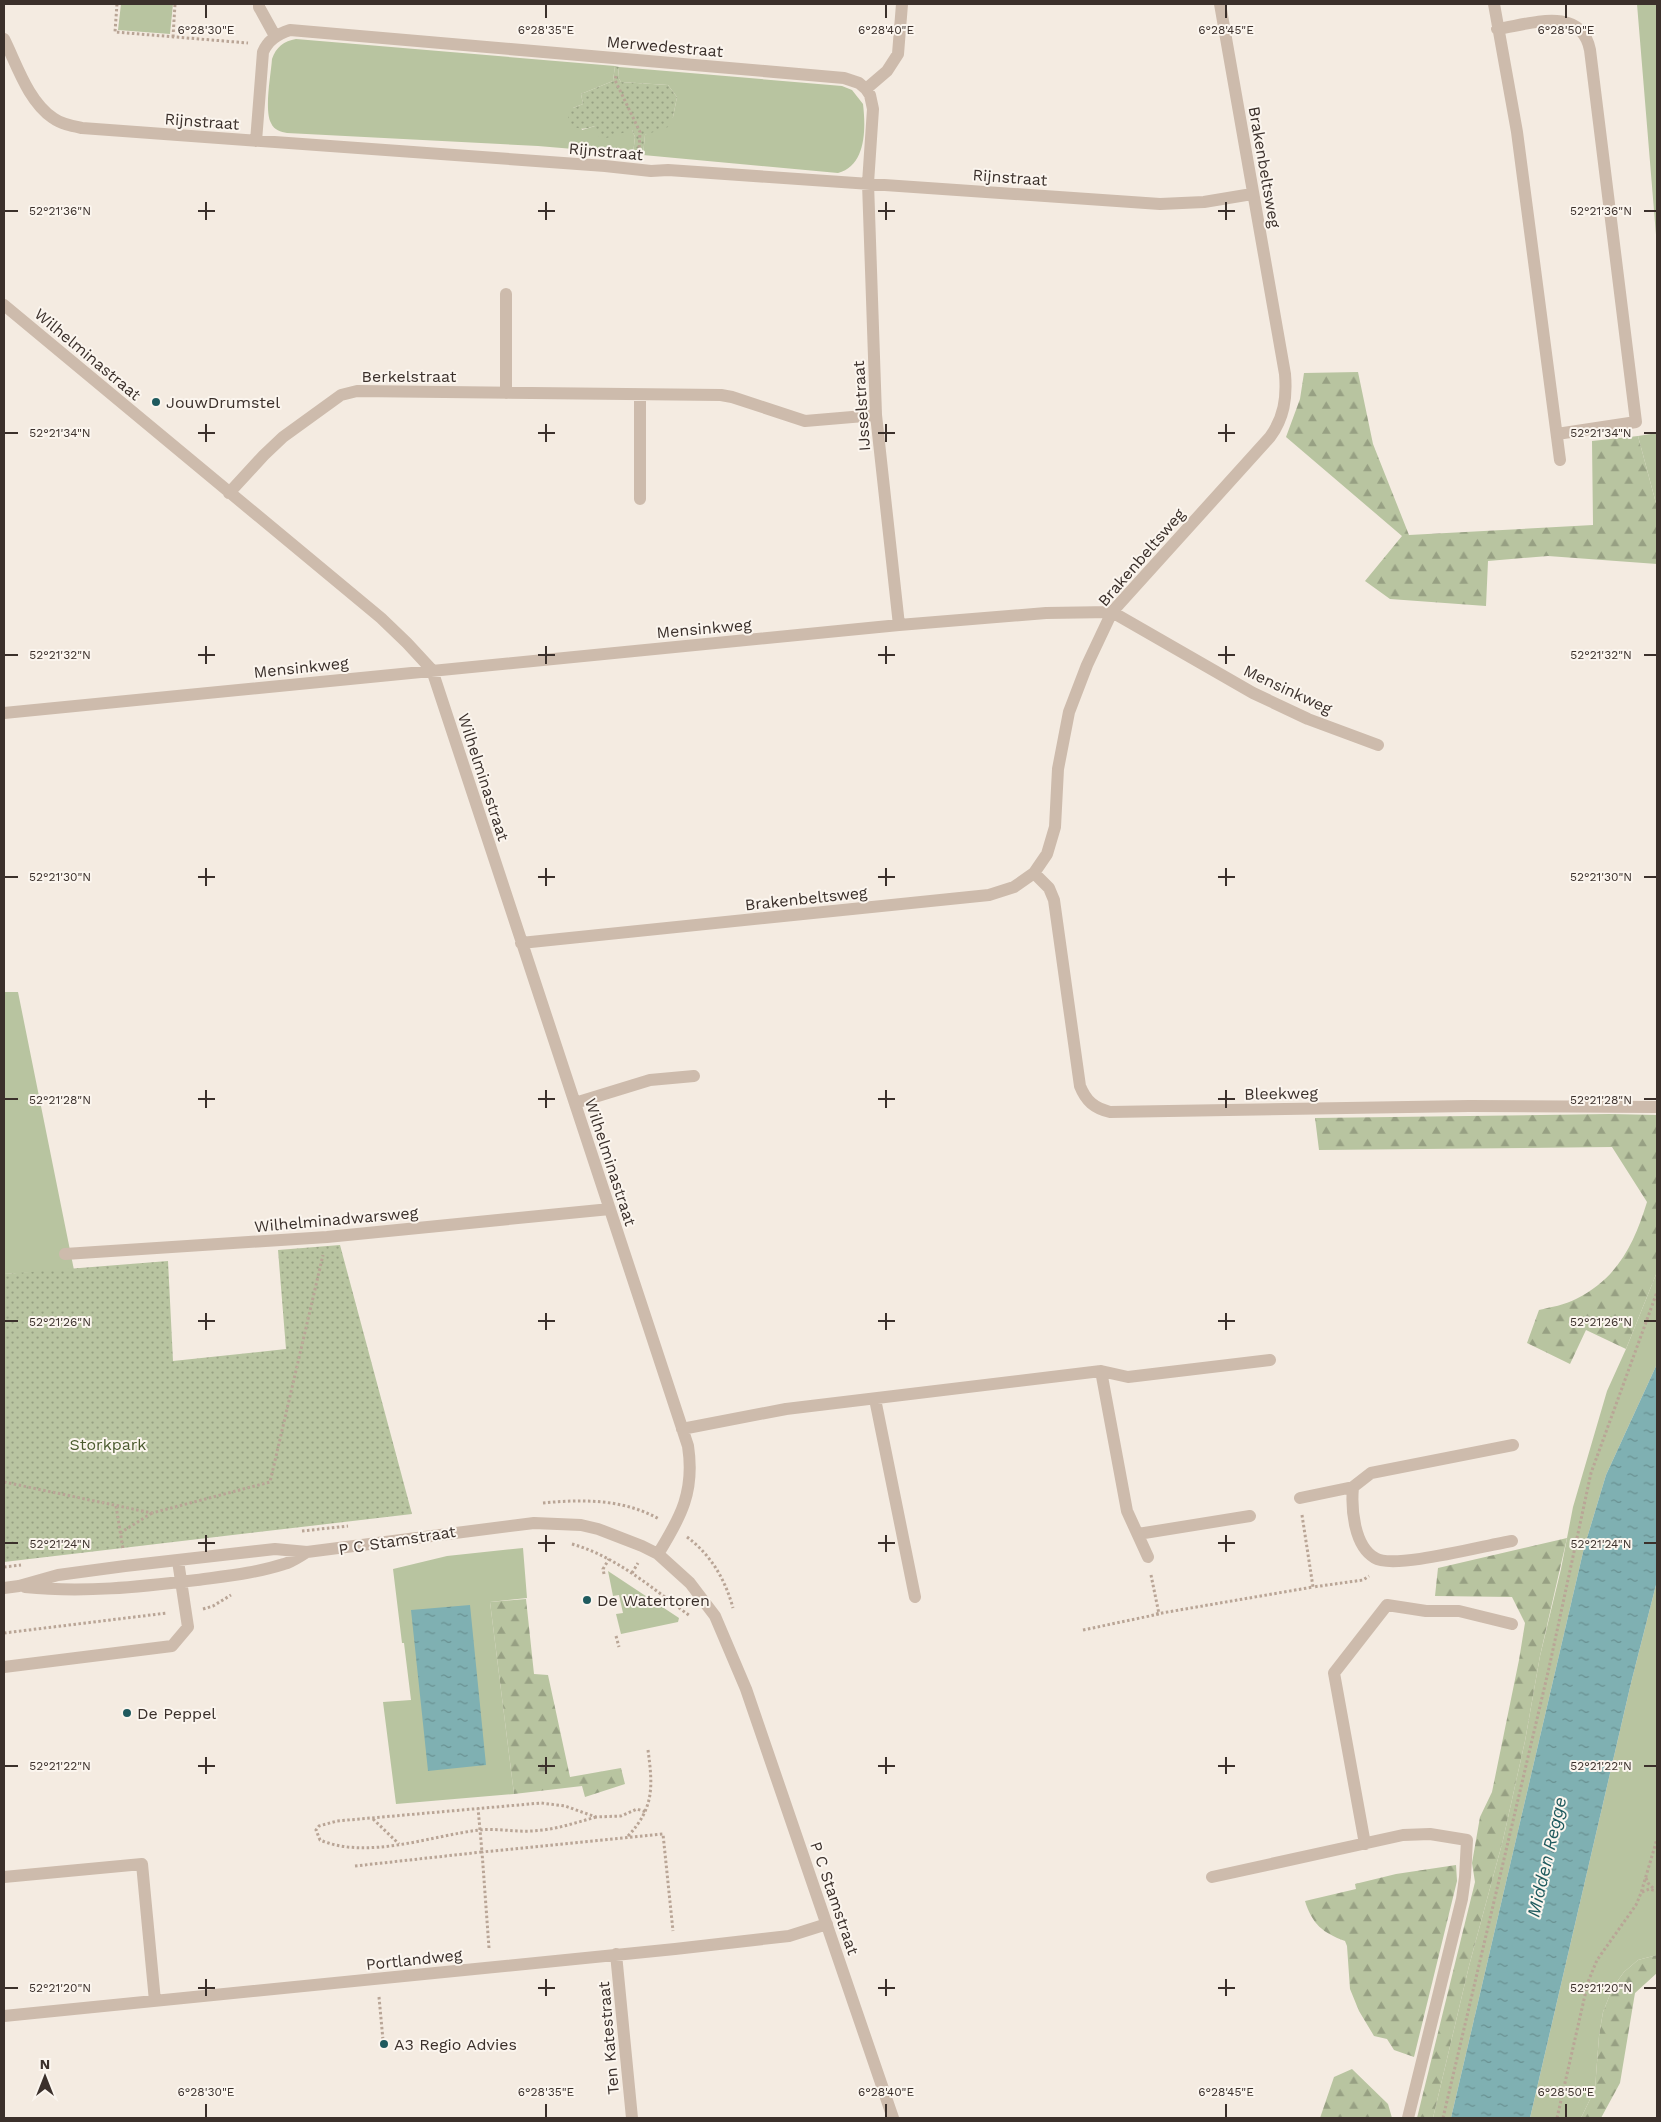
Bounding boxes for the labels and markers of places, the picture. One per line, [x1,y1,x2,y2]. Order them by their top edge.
place label: JouwDrumstel [166,393,280,412]
marker: JouwDrumstel [150,396,162,408]
place label: De Watertoren [597,1591,710,1610]
marker: De Watertoren [581,1594,593,1606]
place label: De Peppel [137,1704,216,1723]
marker: De Peppel [121,1707,133,1719]
place label: A3 Regio Advies [394,2035,517,2054]
marker: A3 Regio Advies [378,2038,390,2050]

